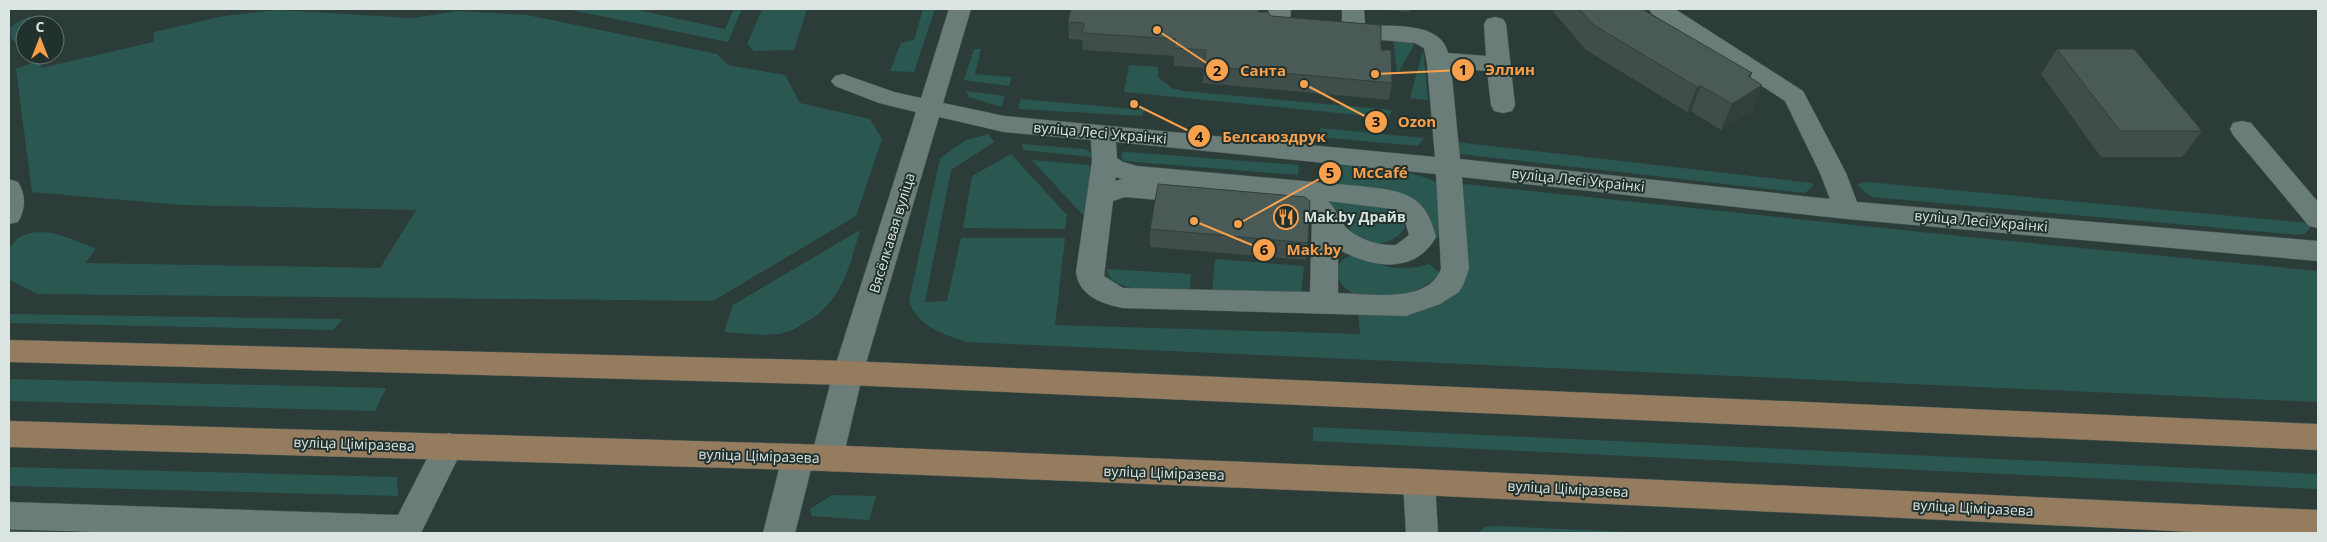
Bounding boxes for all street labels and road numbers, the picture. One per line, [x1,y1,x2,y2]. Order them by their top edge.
street label: вуліца Лесі Украінкі [1033,117,1167,148]
street label: вуліца Лесі Украінкі [1511,163,1646,196]
street label: Вясёлкавая вуліца [864,170,919,295]
street label: вуліца Лесі Украінкі [1914,205,2048,236]
street label: вуліца Ціміразева [293,432,415,455]
street label: вуліца Ціміразева [698,444,820,467]
street label: вуліца Ціміразева [1103,461,1225,484]
street label: вуліца Ціміразева [1507,476,1629,501]
street label: вуліца Ціміразева [1912,495,2034,520]

